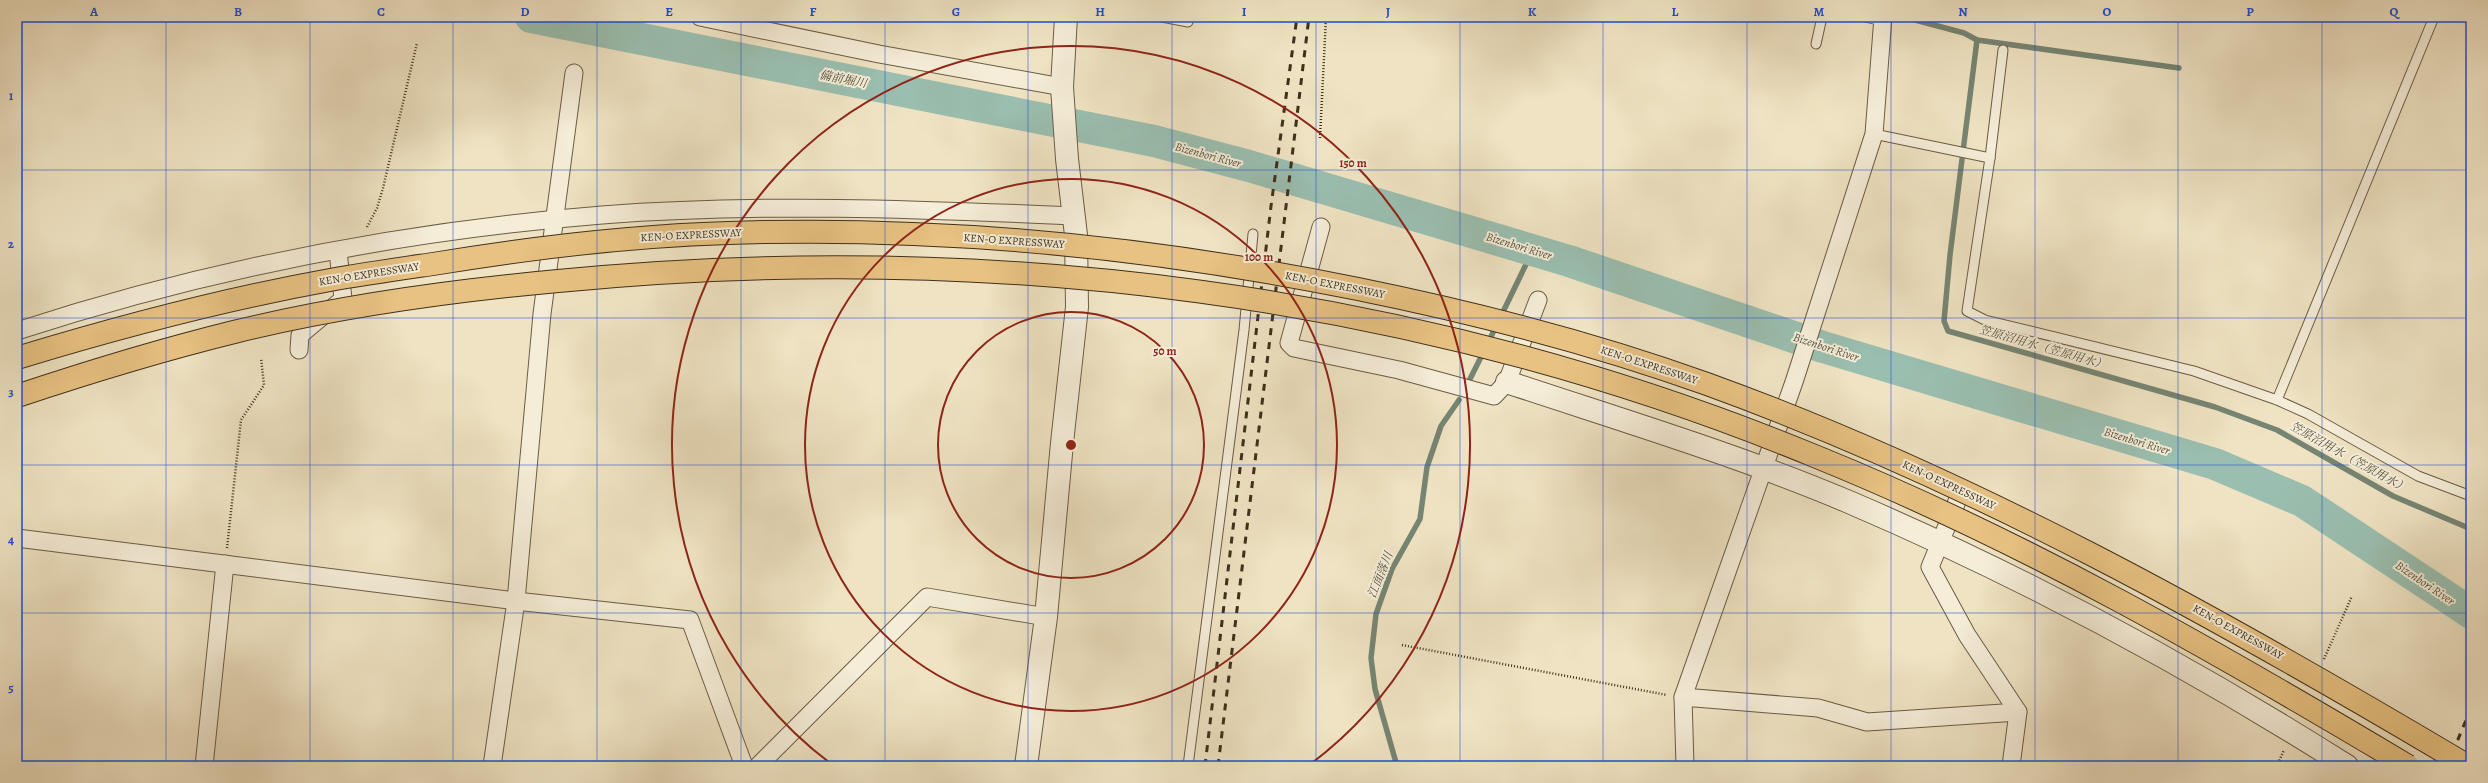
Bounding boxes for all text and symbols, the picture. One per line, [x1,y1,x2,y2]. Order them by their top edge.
text: A [89,3,99,20]
text: B [234,3,242,20]
text: C [377,3,385,20]
text: D [520,3,530,20]
text: E [665,3,673,20]
text: F [810,3,817,20]
text: G [952,3,960,20]
text: H [1095,3,1105,20]
text: I [1242,3,1247,20]
text: J [1386,3,1390,20]
text: K [1528,3,1537,20]
text: L [1672,3,1679,20]
text: M [1814,3,1825,20]
text: N [1958,3,1968,20]
text: O [2103,3,2112,20]
text: P [2246,3,2254,20]
text: Q [2390,3,2401,20]
water label: 備前堀川 [818,67,870,92]
text: 1 [9,87,14,104]
water label: Bizenbori River [1173,138,1244,172]
text: 150 m [1339,155,1367,171]
street label: KEN-O EXPRESSWAY [640,225,743,245]
water label: Bizenbori River [1484,228,1555,264]
street label: KEN-O EXPRESSWAY [963,230,1066,252]
text: 2 [8,235,15,252]
text: 100 m [1245,249,1273,265]
street label: KEN-O EXPRESSWAY [318,258,421,289]
street label: KEN-O EXPRESSWAY [1284,268,1387,302]
water label: 笠原沼用水（笠原用水） [1977,321,2109,373]
water label: Bizenbori River [1791,329,1862,365]
street label: KEN-O EXPRESSWAY [1599,342,1701,388]
text: 50 m [1153,343,1177,359]
text: 3 [8,383,14,400]
water label: 笠原沼用水（笠原用水） [2287,418,2411,496]
water label: Bizenbori River [2102,423,2173,459]
centre of rings [1064,438,1078,452]
street label: KEN-O EXPRESSWAY [1900,457,1999,514]
text: 4 [8,531,14,548]
water label: 江面落川 [1364,548,1397,600]
water label: Bizenbori River [2392,557,2458,609]
street label: KEN-O EXPRESSWAY [2190,601,2287,664]
text: 5 [8,679,14,696]

